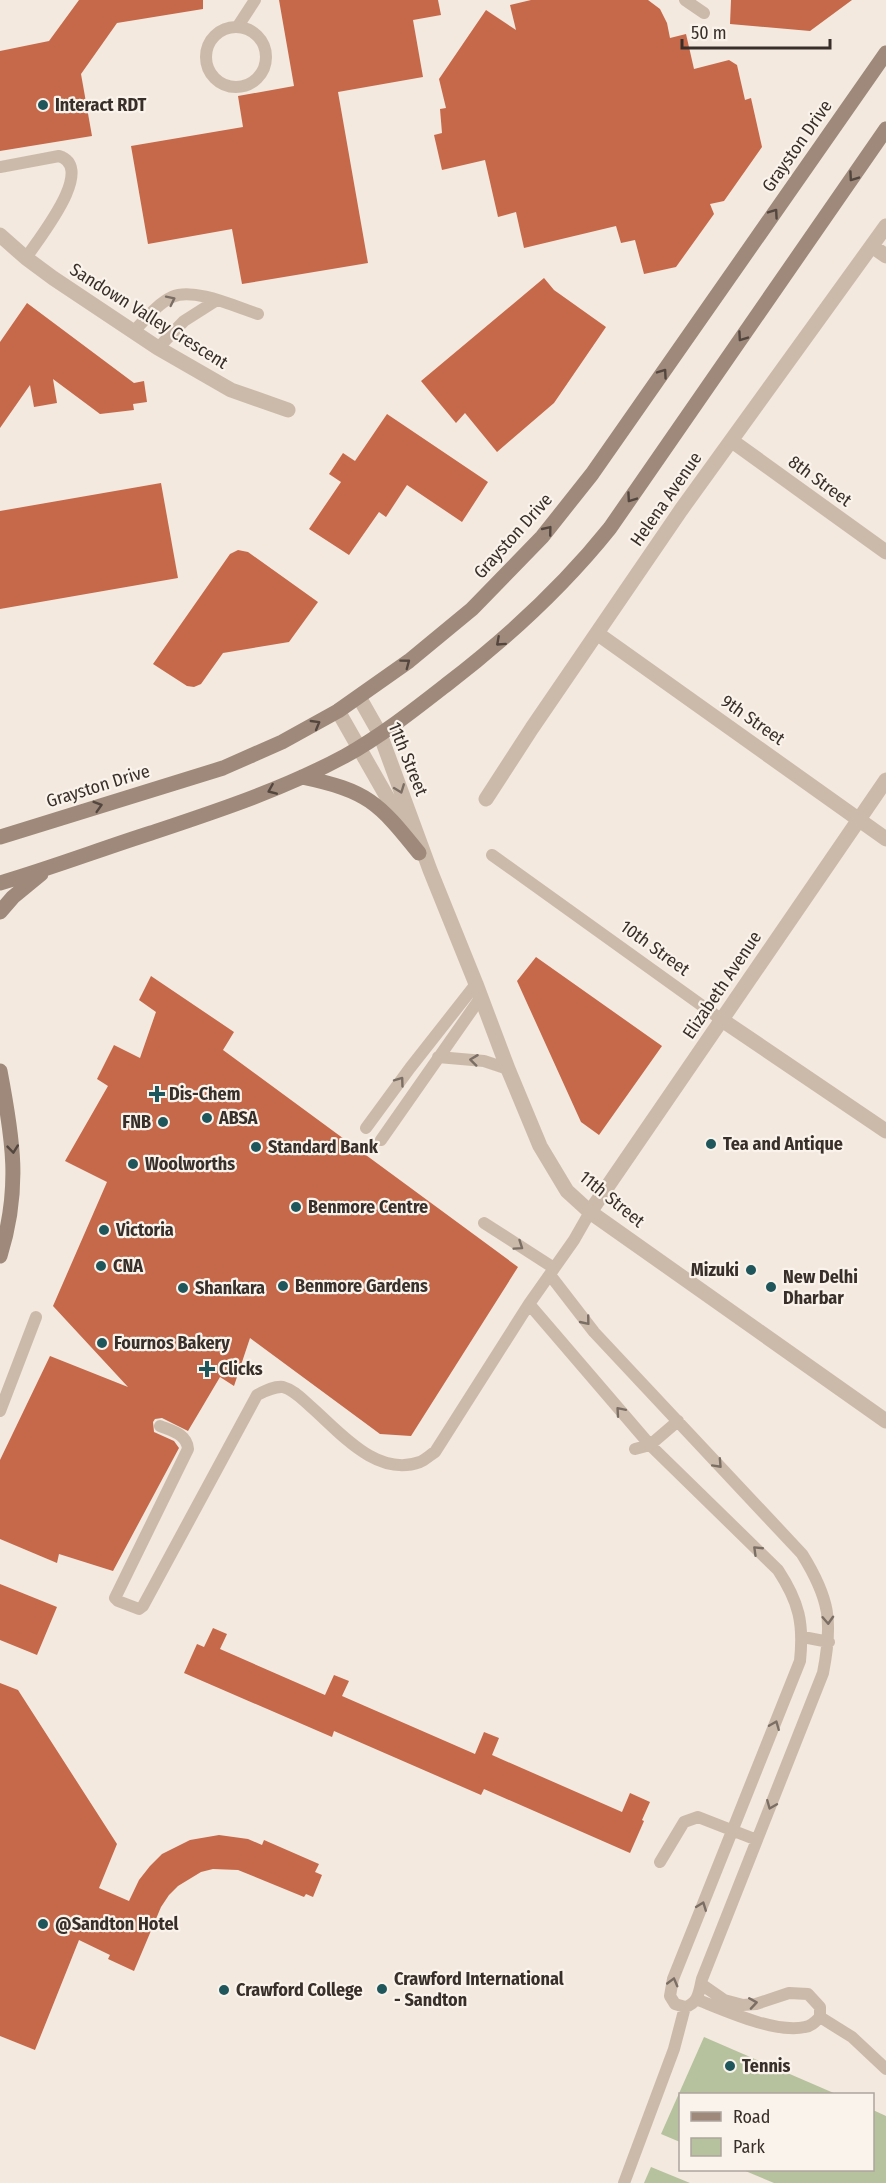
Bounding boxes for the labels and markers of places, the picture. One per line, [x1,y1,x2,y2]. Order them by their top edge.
place label: Interact RDT [55,94,147,116]
marker: Interact RDT [36,98,50,112]
place label: Dis-Chem [169,1083,240,1105]
marker: Dis-Chem [150,1087,164,1101]
place label: ABSA [218,1107,258,1129]
place label: FNB [122,1111,151,1133]
marker: ABSA [200,1111,214,1125]
marker: FNB [156,1115,170,1129]
place label: Tea and Antique [723,1133,843,1155]
place label: Standard Bank [268,1136,379,1158]
marker: Tea and Antique [704,1137,718,1151]
marker: Standard Bank [249,1140,263,1154]
place label: Woolworths [145,1153,235,1175]
marker: Woolworths [126,1157,140,1171]
place label: Benmore Centre [308,1196,428,1218]
marker: Benmore Centre [289,1200,303,1214]
place label: Victoria [115,1219,174,1241]
marker: Victoria [97,1223,111,1237]
place label: CNA [113,1255,143,1277]
marker: CNA [94,1259,108,1273]
place label: Mizuki [691,1259,739,1281]
marker: Mizuki [744,1263,758,1277]
place label: New Delhi Dharbar [783,1266,858,1309]
place label: Benmore Gardens [295,1275,428,1297]
place label: Shankara [195,1277,265,1299]
marker: Benmore Gardens [276,1279,290,1293]
marker: New Delhi Dharbar [764,1280,778,1294]
marker: Shankara [176,1281,190,1295]
place label: Fournos Bakery [114,1332,230,1354]
marker: Fournos Bakery [95,1336,109,1350]
place label: Clicks [219,1358,263,1380]
marker: Clicks [200,1362,214,1376]
place label: @Sandton Hotel [55,1913,179,1935]
marker: @Sandton Hotel [36,1917,50,1931]
place label: Crawford International - Sandton [394,1968,564,2011]
place label: Crawford College [236,1979,363,2001]
marker: Crawford International - Sandton [375,1982,389,1996]
marker: Crawford College [217,1983,231,1997]
place label: Tennis [742,2055,790,2077]
marker: Tennis [723,2059,737,2073]

